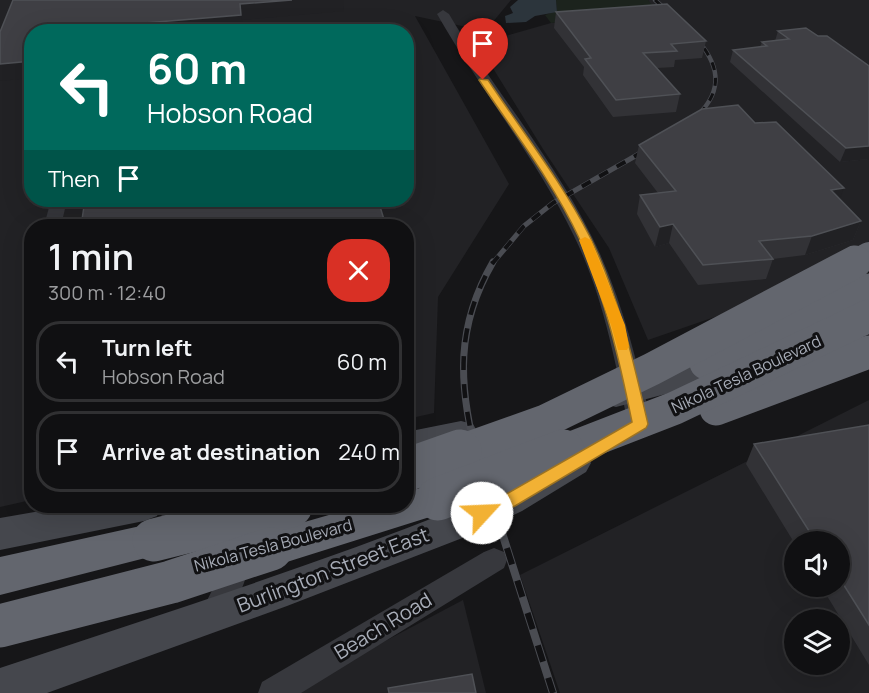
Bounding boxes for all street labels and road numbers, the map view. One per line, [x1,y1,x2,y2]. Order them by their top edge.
street label: Nikola Tesla Boulevard [668,330,824,418]
street label: Nikola Tesla Boulevard [192,513,354,577]
street label: Burlington Street East [233,520,433,619]
street label: Beach Road [329,586,437,665]

